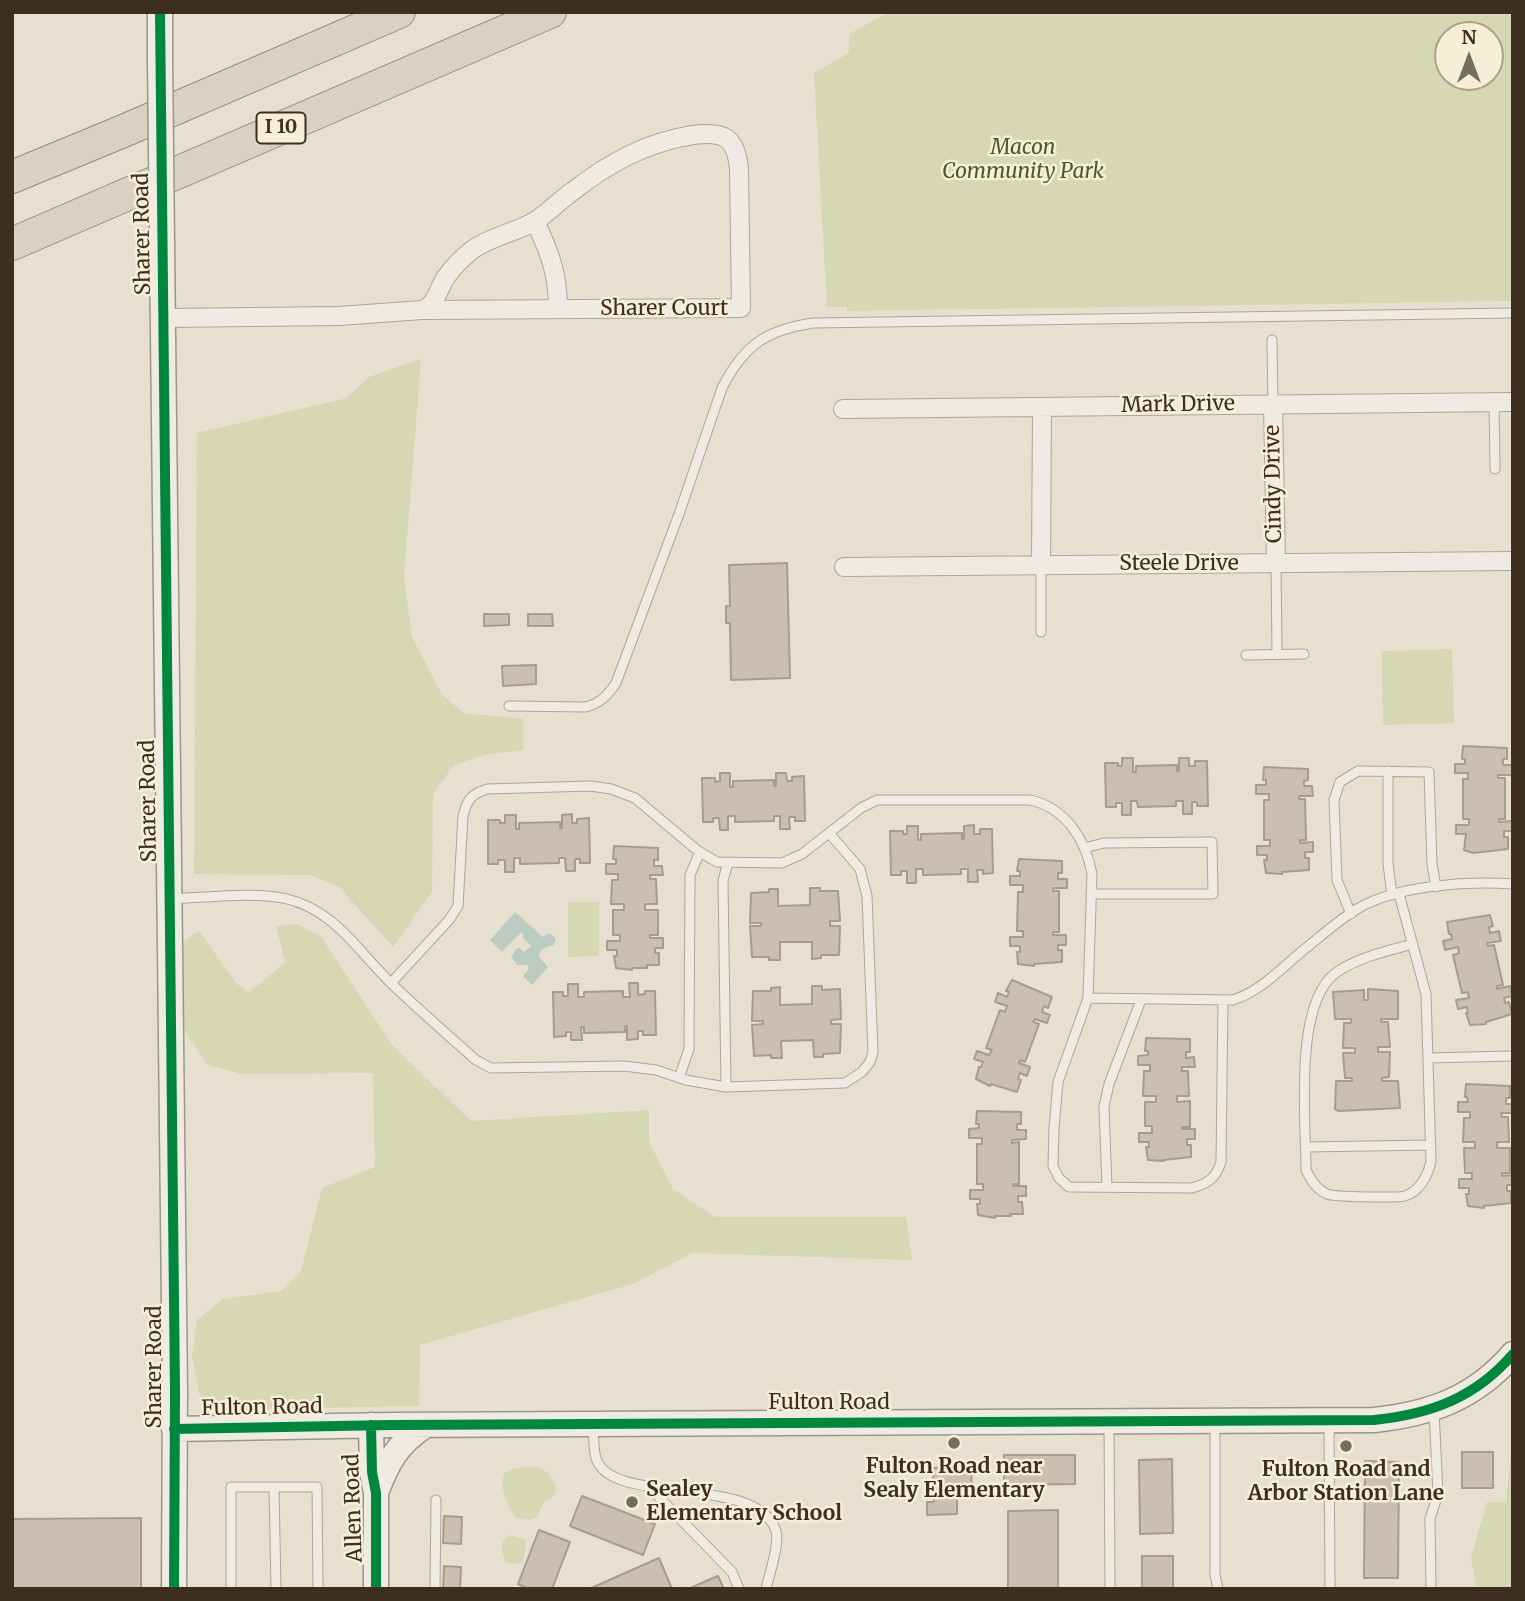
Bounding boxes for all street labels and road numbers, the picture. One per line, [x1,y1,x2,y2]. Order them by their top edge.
road number: I 10 [256,112,306,144]
street label: Sharer Road [129,172,157,296]
street label: Sharer Court [600,296,728,322]
street label: Mark Drive [1121,391,1235,419]
street label: Cindy Drive [1260,425,1288,543]
street label: Steele Drive [1119,551,1239,577]
street label: Sharer Road [135,739,163,863]
street label: Sharer Road [142,1306,168,1428]
street label: Fulton Road [768,1390,890,1416]
street label: Fulton Road [201,1394,323,1422]
street label: Allen Road [340,1453,368,1563]

